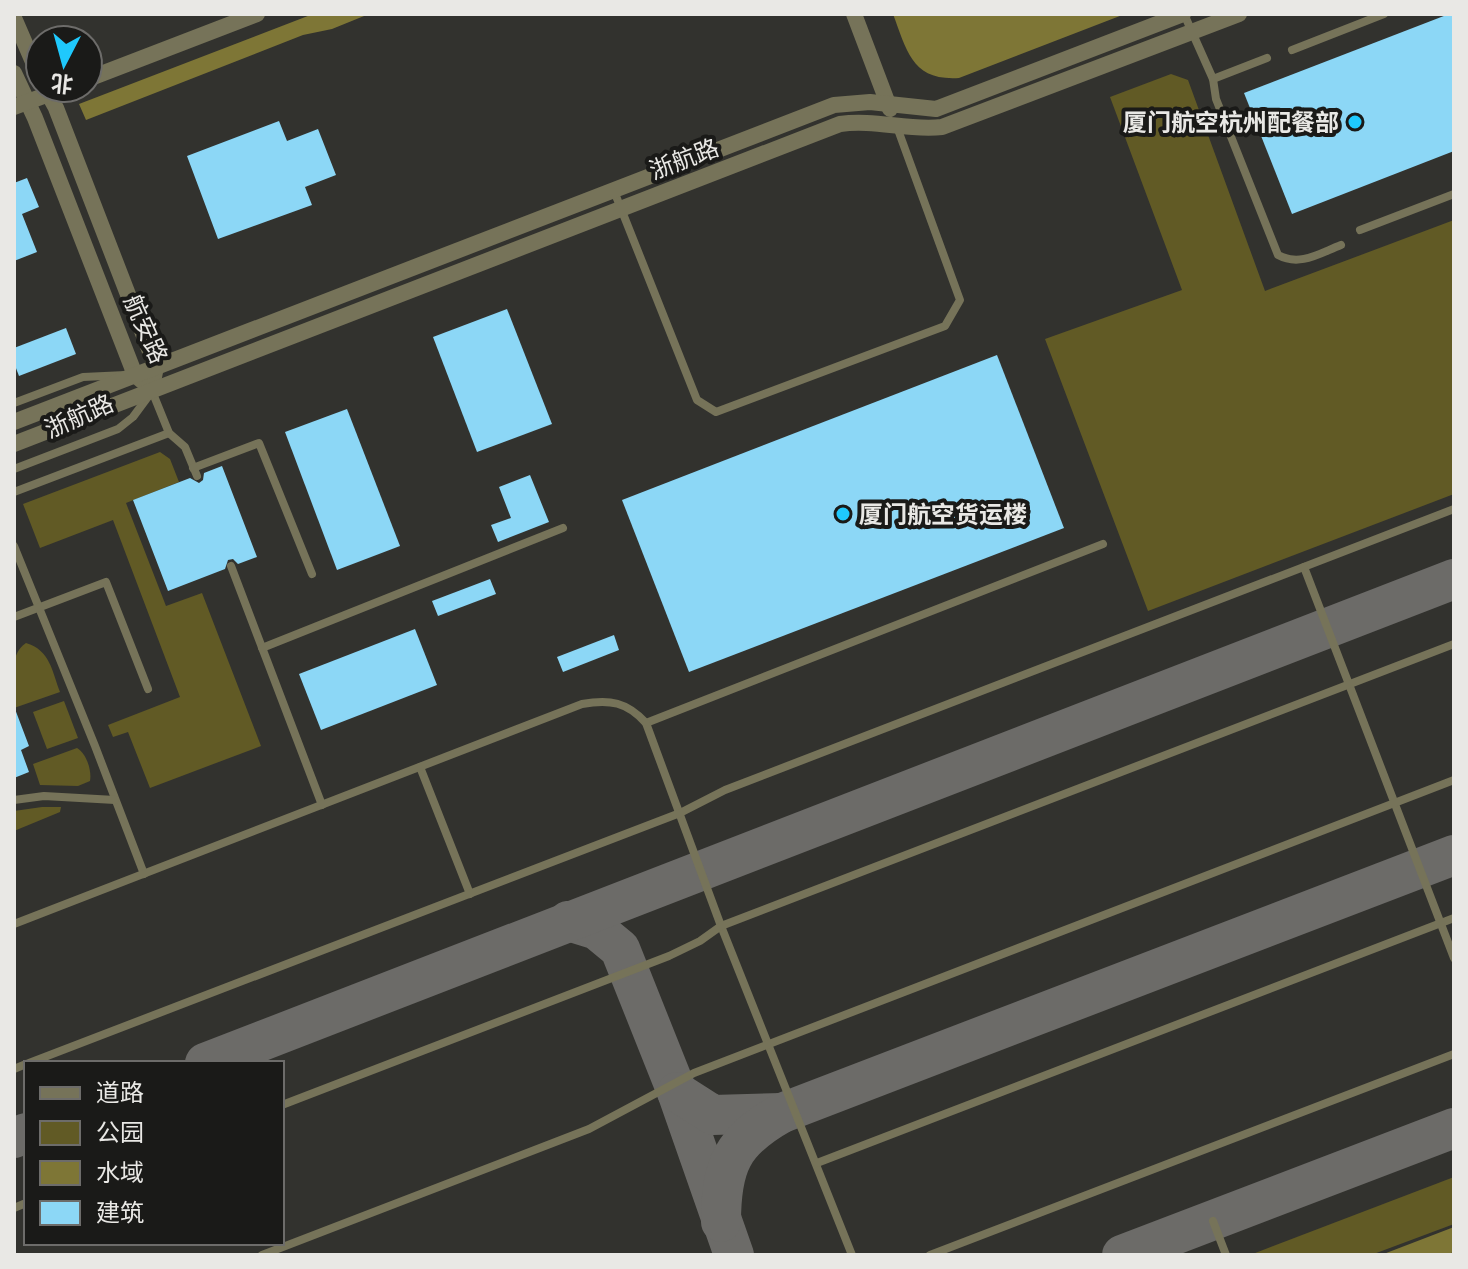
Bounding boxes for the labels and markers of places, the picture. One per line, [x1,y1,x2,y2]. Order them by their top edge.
place label: 厦门航空杭州配餐部 [1123,108,1339,137]
marker: 厦门航空杭州配餐部 [1346,113,1364,131]
place label: 厦门航空货运楼 [859,500,1027,529]
marker: 厦门航空货运楼 [834,505,852,523]

